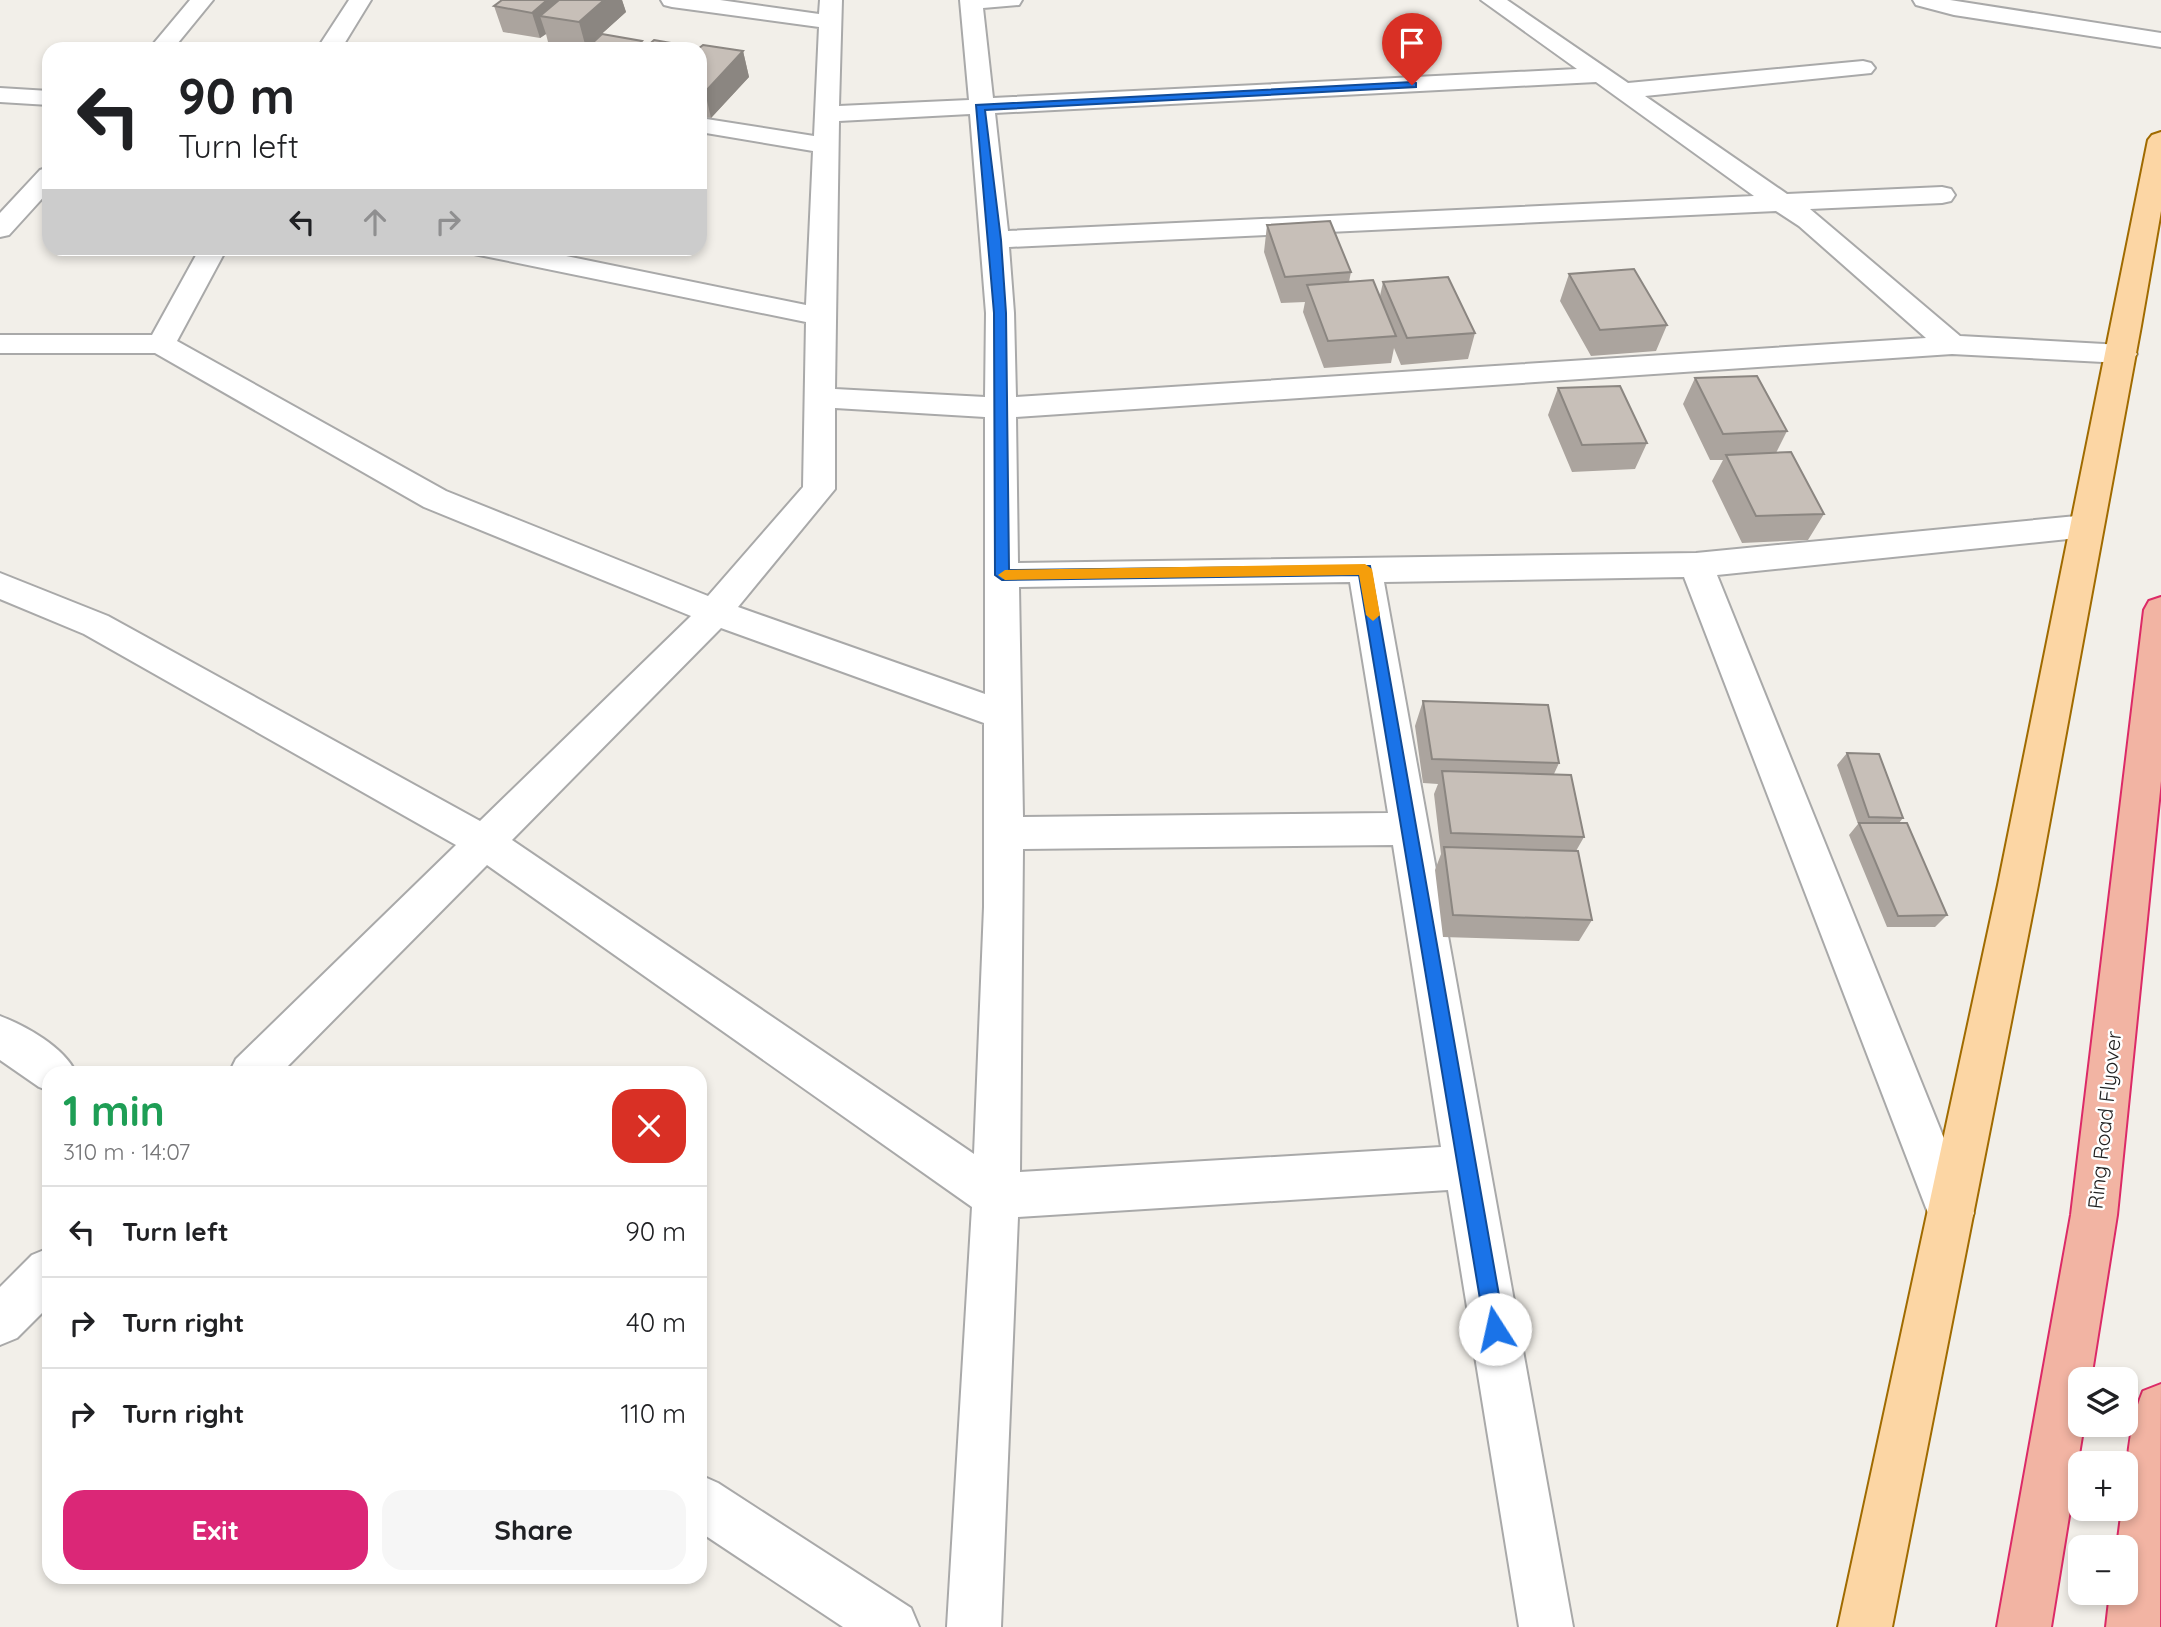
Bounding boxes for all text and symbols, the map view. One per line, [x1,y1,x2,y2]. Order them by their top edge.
pin [1382,13,1442,85]
icon: arrive [1393,24,1431,62]
text: 90 m [178,65,295,126]
icon: left [63,70,154,161]
text: Turn left [178,126,299,166]
icon: left [283,203,321,241]
icon: ahead [356,203,394,241]
icon: right [429,203,467,241]
street label: Ring Road Flyover [2082,1029,2126,1210]
text: 1 min [63,1084,165,1137]
button: close [612,1089,686,1163]
text: 310 m · 14:07 [63,1137,190,1166]
icon: left [63,1213,101,1251]
text: Turn left [122,1215,229,1248]
text: 90 m [625,1215,686,1248]
position arrow [1458,1292,1532,1366]
icon: right [63,1304,101,1342]
text: Turn right [122,1306,244,1339]
text: 40 m [626,1306,686,1339]
map controls [2068,1367,2138,1605]
button: layers [2068,1367,2138,1437]
icon: right [63,1395,101,1433]
text: Turn right [122,1397,244,1430]
text: 110 m [620,1397,686,1430]
button: + [2068,1451,2138,1521]
button: Exit [63,1490,368,1570]
button: Share [382,1490,686,1570]
button: − [2068,1535,2138,1605]

